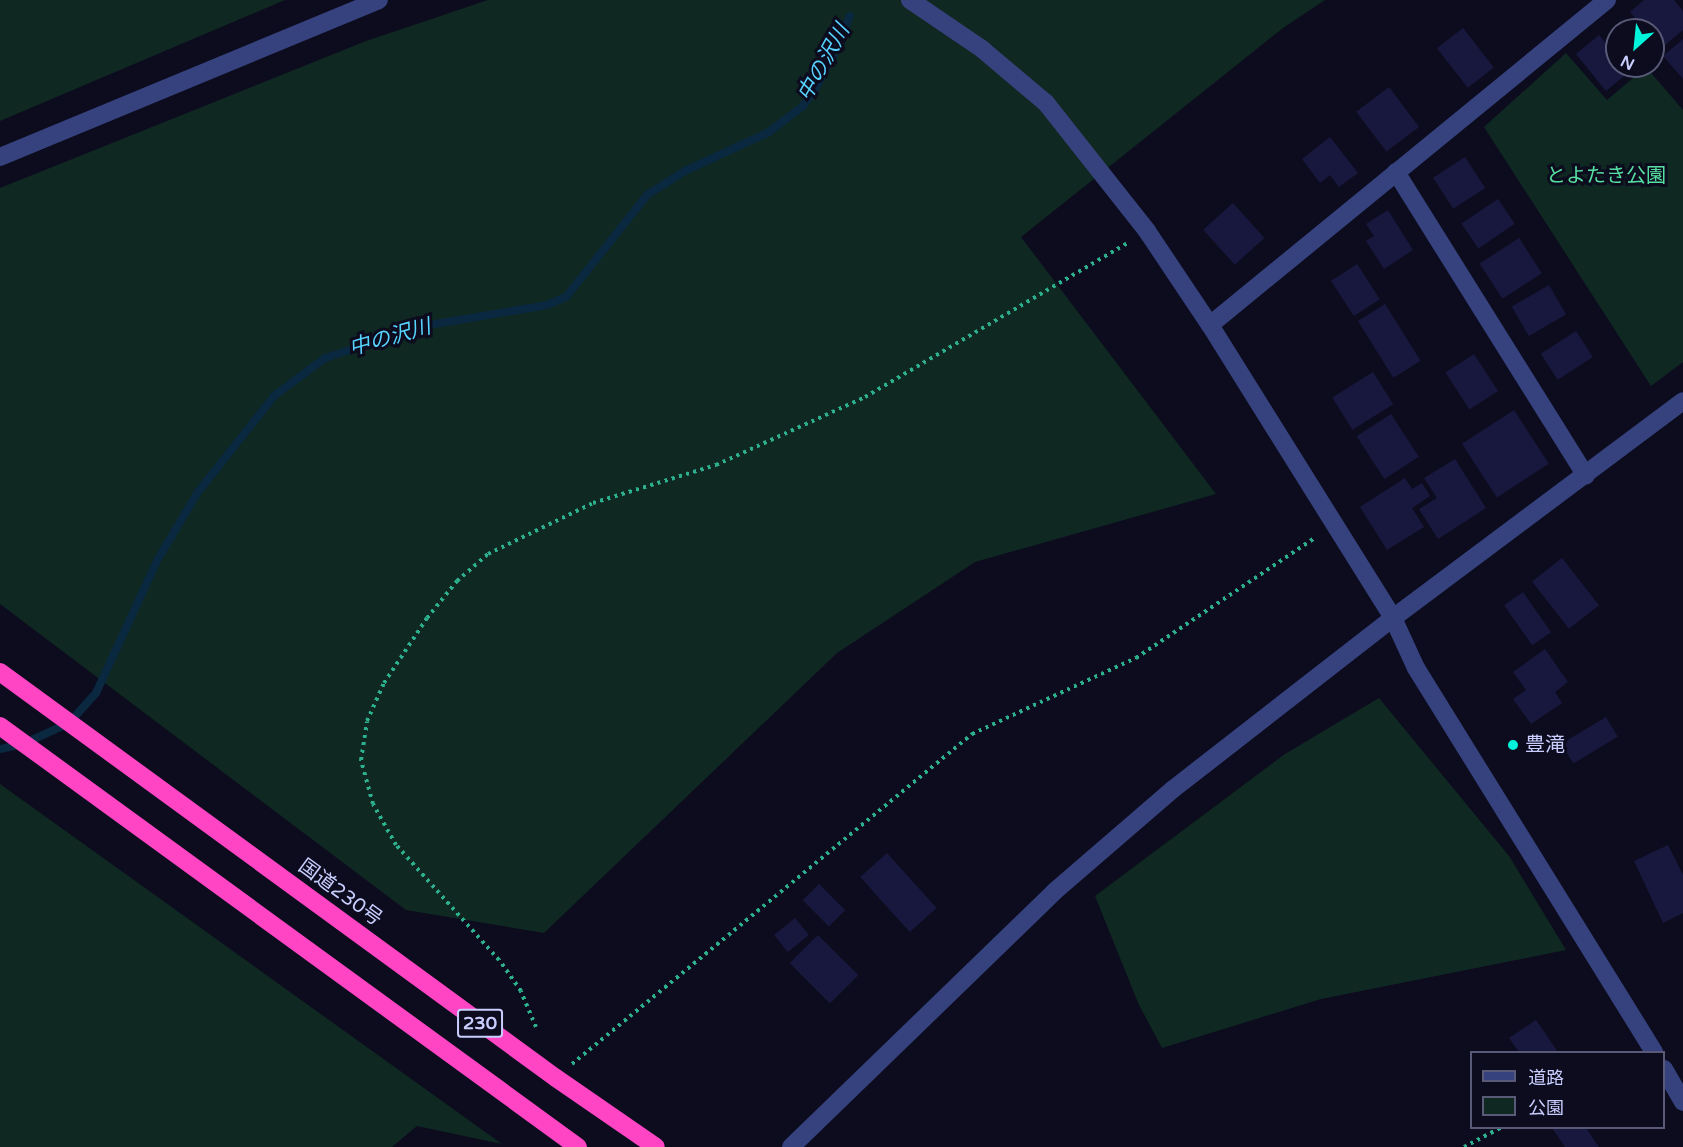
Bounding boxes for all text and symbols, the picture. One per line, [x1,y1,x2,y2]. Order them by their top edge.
north arrow [1605,18,1665,78]
water label: 中の沢川 [793,20,855,106]
text: N [1617,50,1638,74]
park label: とよたき公園 [1546,164,1666,188]
water label: 中の沢川 [346,314,434,362]
place label: 豊滝 [1525,733,1565,757]
marker: 豊滝 [1506,738,1520,752]
street label: 国道230号 [293,855,387,931]
road number: 230 [456,1008,504,1038]
legend [1470,1051,1665,1129]
text: 道路 [1528,1067,1564,1089]
text: 公園 [1528,1097,1564,1119]

